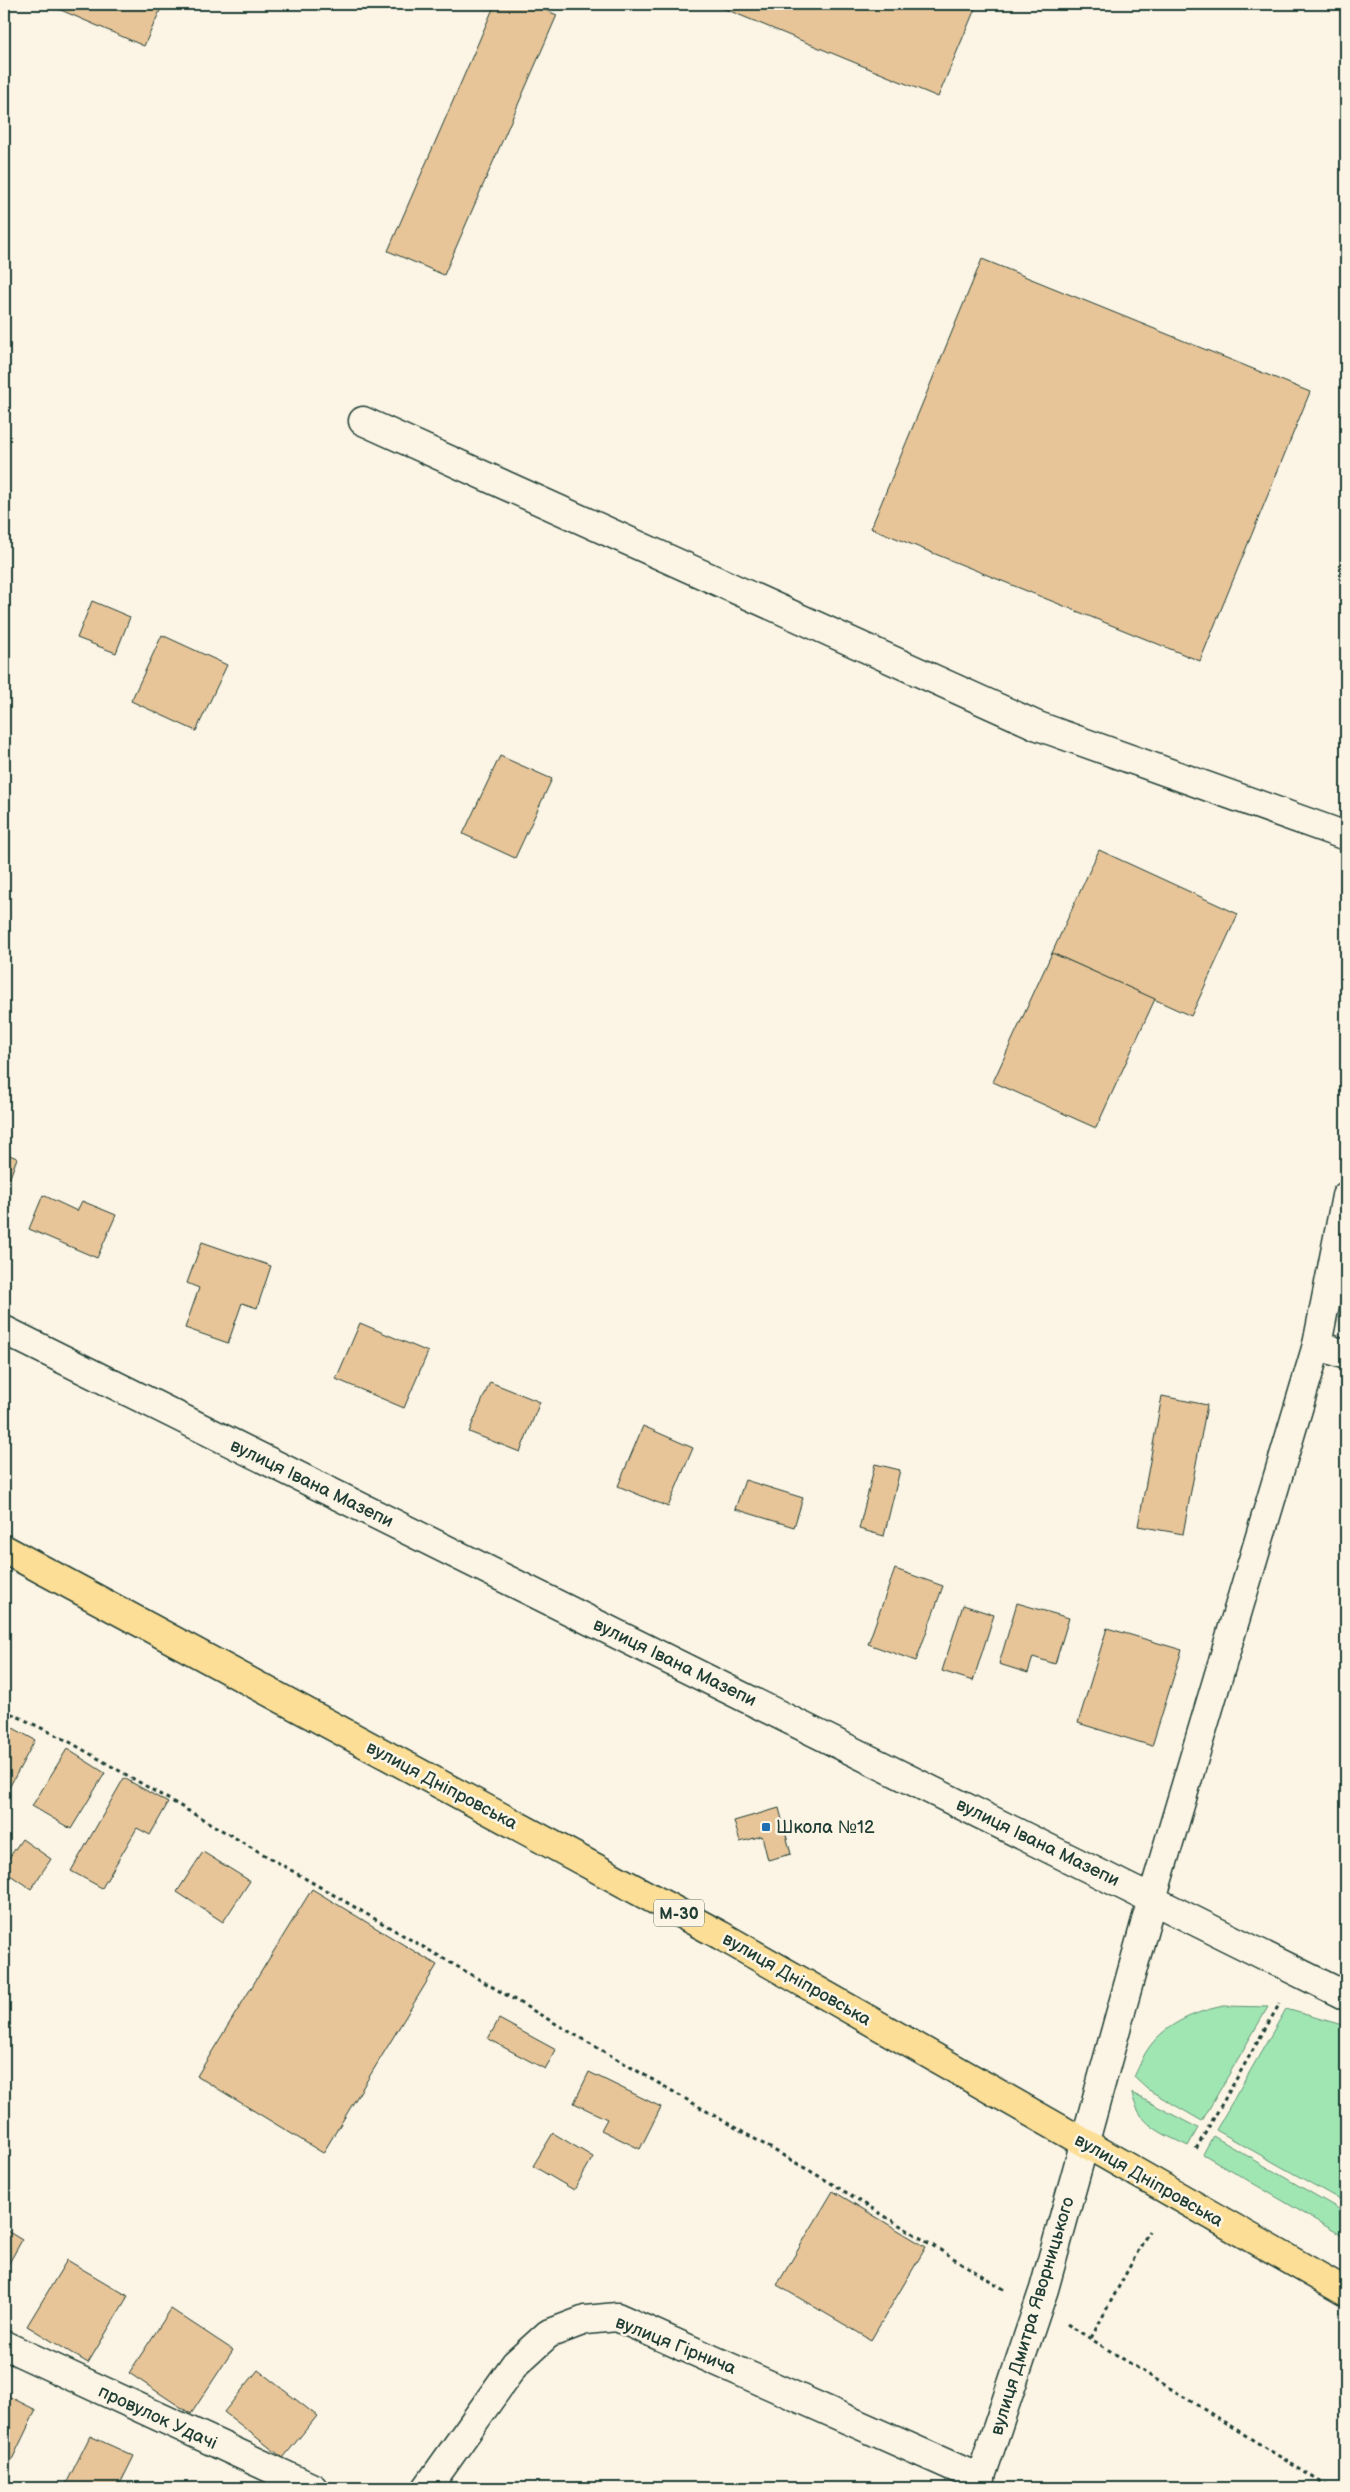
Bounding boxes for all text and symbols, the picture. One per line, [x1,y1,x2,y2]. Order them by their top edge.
street label: вулиця Івана Мазепи [227,1435,397,1532]
street label: вулиця Івана Мазепи [590,1614,760,1711]
street label: вулиця Дніпровська [363,1737,521,1834]
street label: вулиця Івана Мазепи [953,1794,1123,1891]
place label: Школа №12 [776,1817,875,1838]
marker: Школа №12 [760,1821,772,1833]
road number: М-30 [654,1900,704,1926]
street label: вулиця Дніпровська [719,1928,875,2031]
street label: вулиця Дніпровська [1071,2129,1227,2232]
street label: вулиця Дмитра Яворницького [986,2194,1079,2438]
street label: вулиця Гірнича [612,2312,739,2379]
street label: провулок Удачі [95,2381,221,2454]

